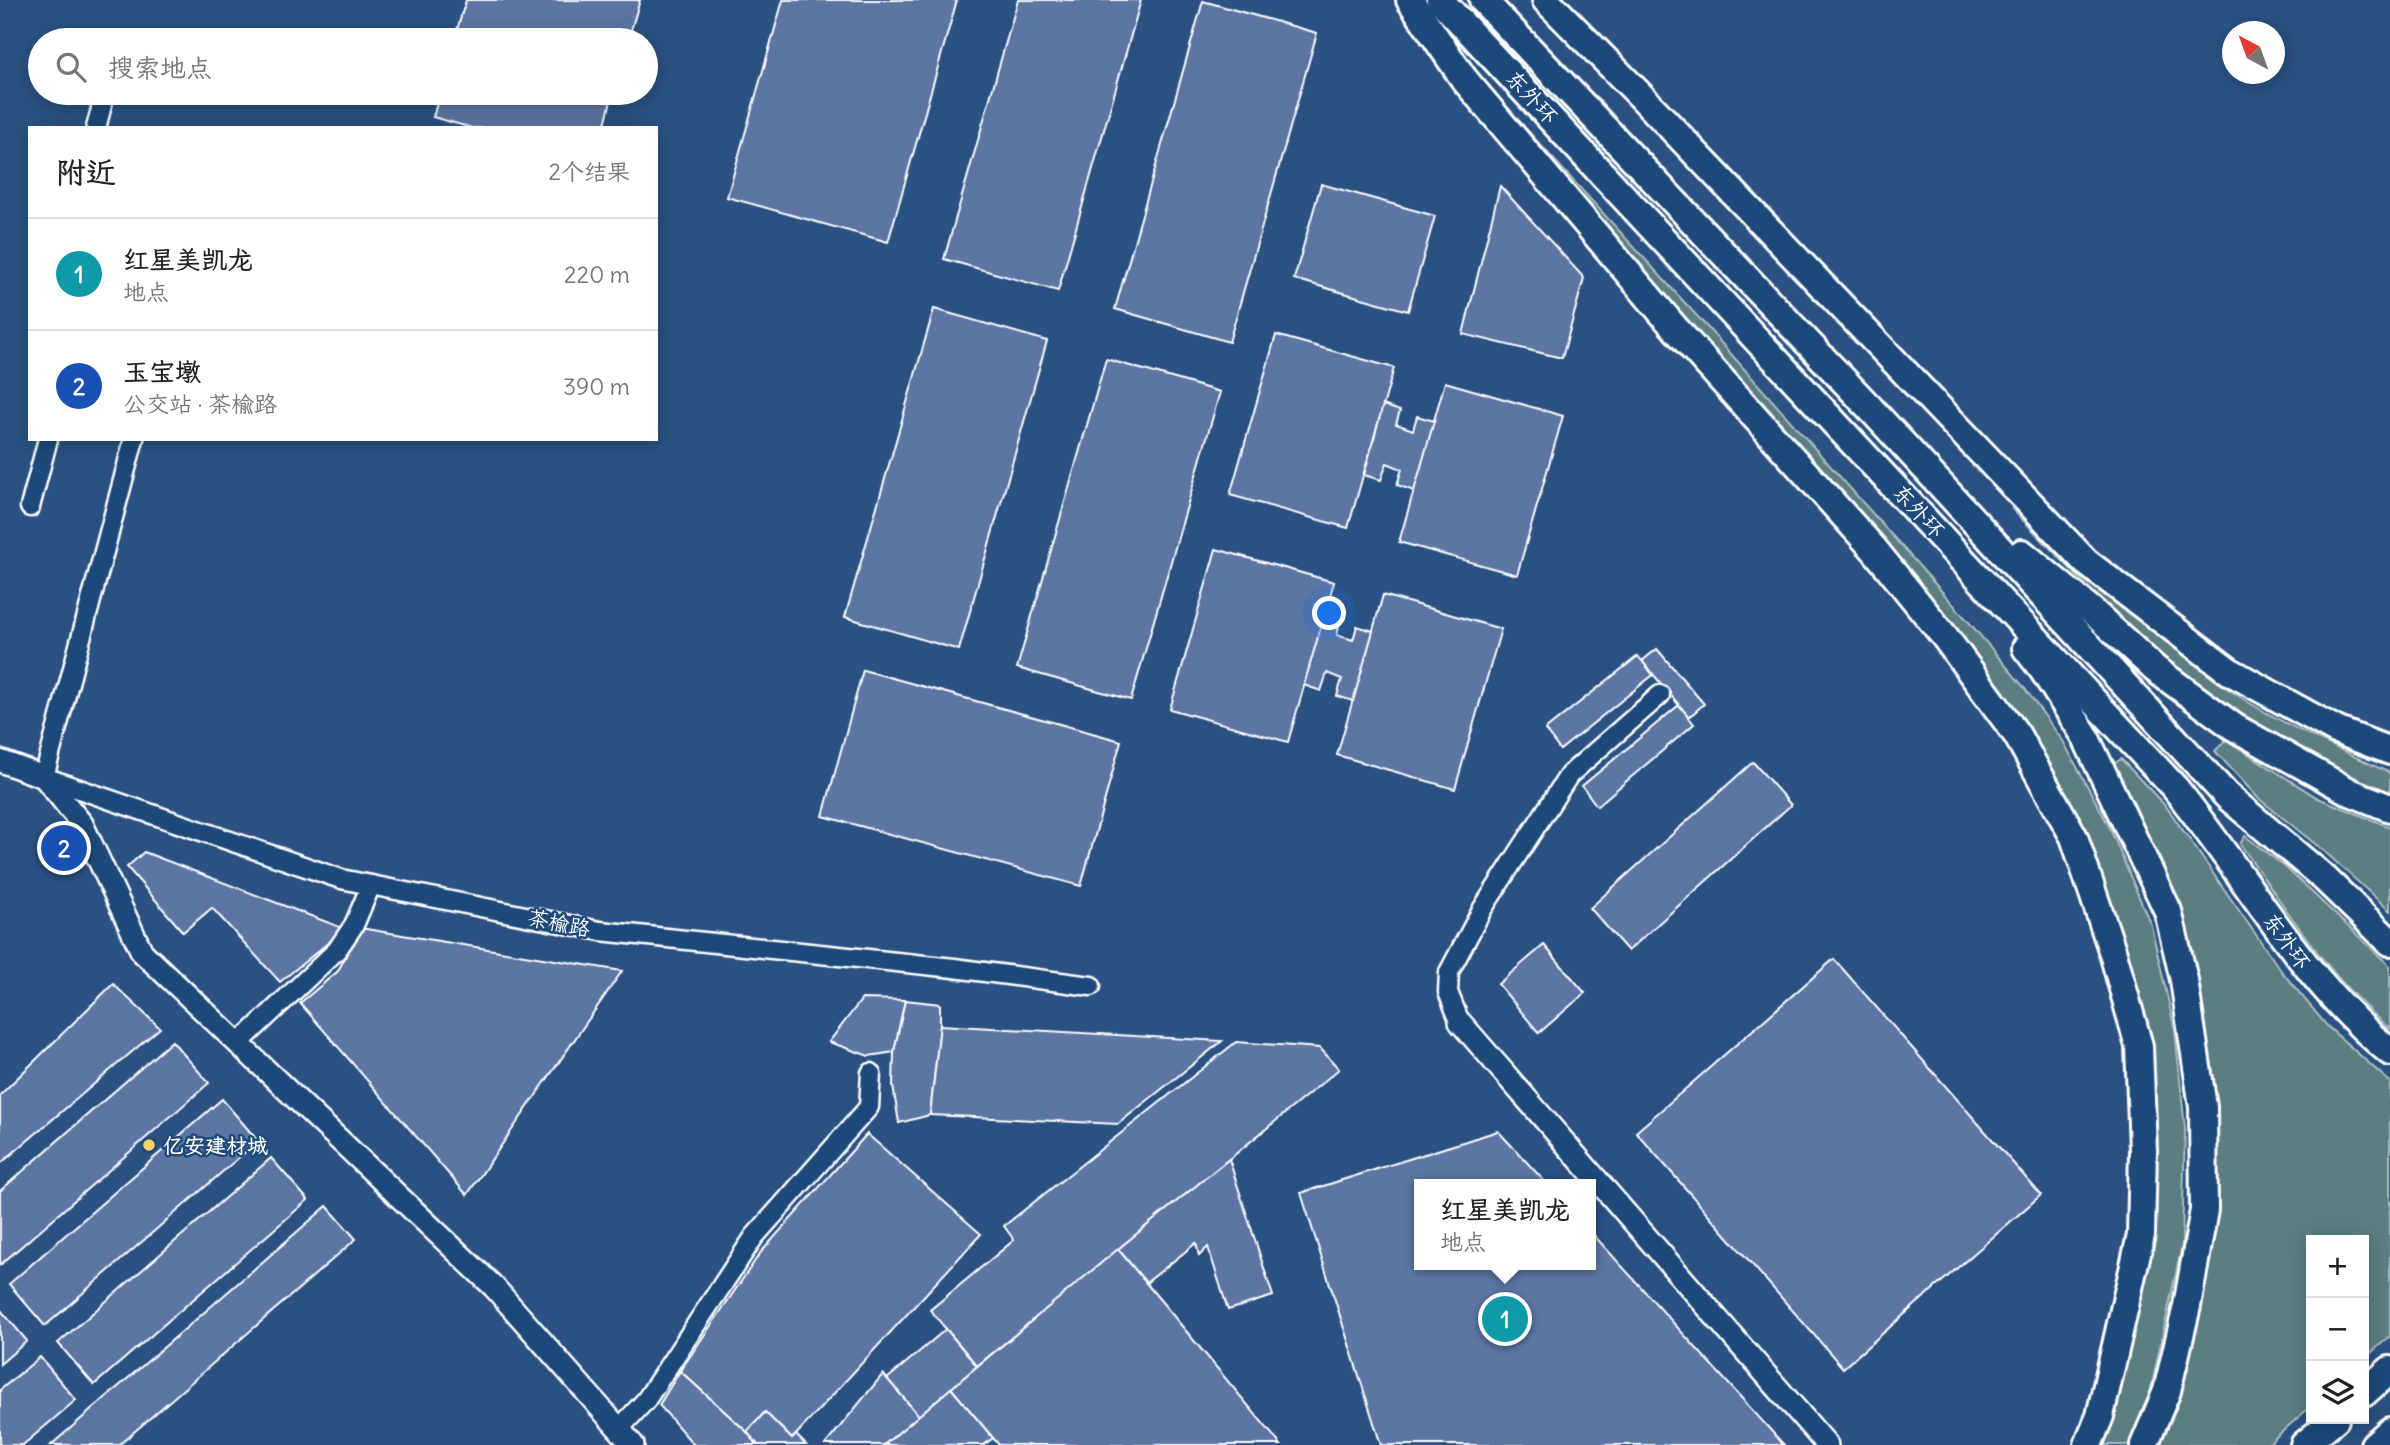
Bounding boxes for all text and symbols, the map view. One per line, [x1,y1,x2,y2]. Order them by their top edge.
north arrow [2222,21,2285,84]
search box [28,28,658,105]
icon: search [52,48,90,86]
text: 搜索地点 [108,51,212,84]
street label: 东外环 [1501,65,1563,129]
text: 附近 [56,153,116,191]
text: 2个结果 [548,157,630,186]
text: 红星美凯龙 [123,243,253,276]
text: 1 [74,260,84,289]
text: 220 m [564,260,630,289]
text: 地点 [123,277,169,306]
text: 玉宝墩 [123,355,201,388]
text: 2 [73,372,85,401]
text: 390 m [563,372,630,401]
text: 公交站 · 茶榆路 [123,389,277,418]
street label: 东外环 [1888,479,1950,543]
your location [1312,596,1346,630]
pin: 2 [41,822,87,874]
street label: 茶榆路 [526,904,592,942]
street label: 东外环 [2258,908,2316,974]
place label: 亿安建材城 [163,1132,268,1159]
marker: 亿安建材城 [141,1137,157,1153]
popup [1414,1179,1596,1270]
text: 红星美凯龙 [1440,1193,1570,1226]
text: 地点 [1440,1227,1486,1256]
map controls [2306,1235,2369,1424]
button: + [2306,1235,2369,1298]
pin: 1 [1482,1293,1528,1345]
button: − [2306,1298,2369,1361]
button: layers [2306,1361,2369,1424]

